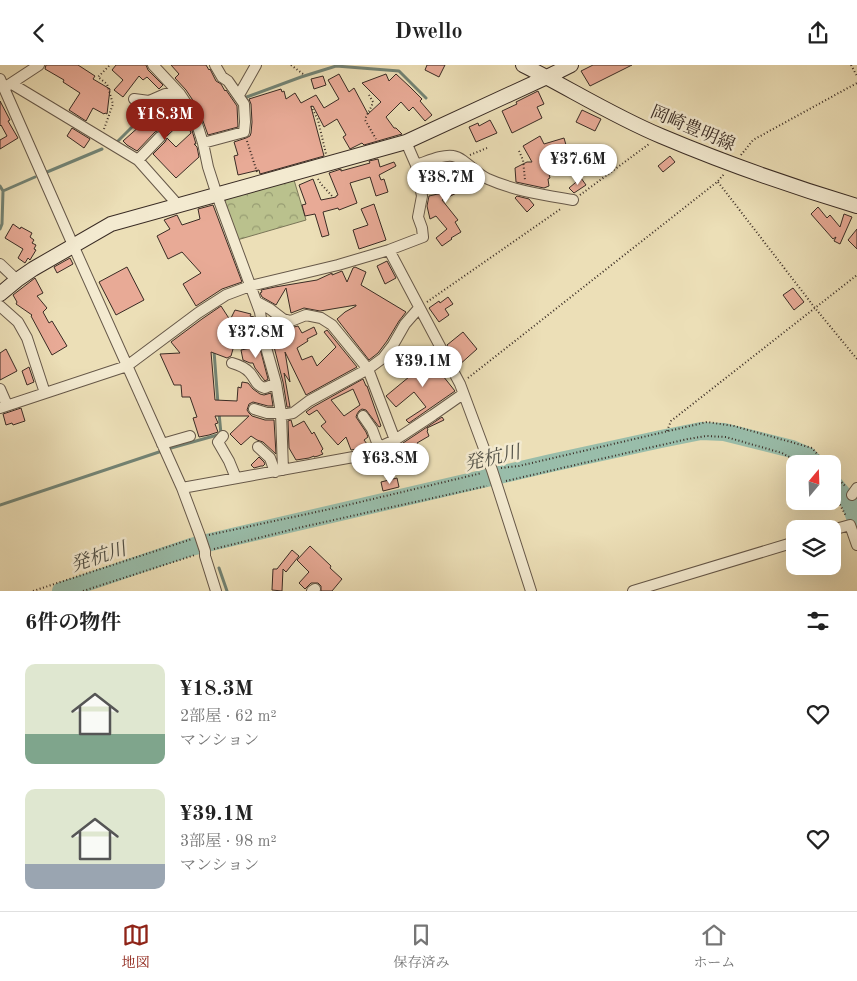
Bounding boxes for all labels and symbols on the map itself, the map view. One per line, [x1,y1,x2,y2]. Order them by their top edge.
pin: ¥18.3M [124,99,206,141]
street label: 岡崎豊明線 [648,101,738,155]
pin: ¥37.6M [537,143,619,186]
pin: ¥38.7M [405,161,487,204]
pin: ¥37.8M [215,317,297,359]
pin: ¥39.1M [382,345,464,388]
water label: 発杭川 [462,441,524,475]
pin: ¥63.8M [349,443,431,485]
north arrow [786,455,841,510]
water label: 発杭川 [68,538,131,576]

